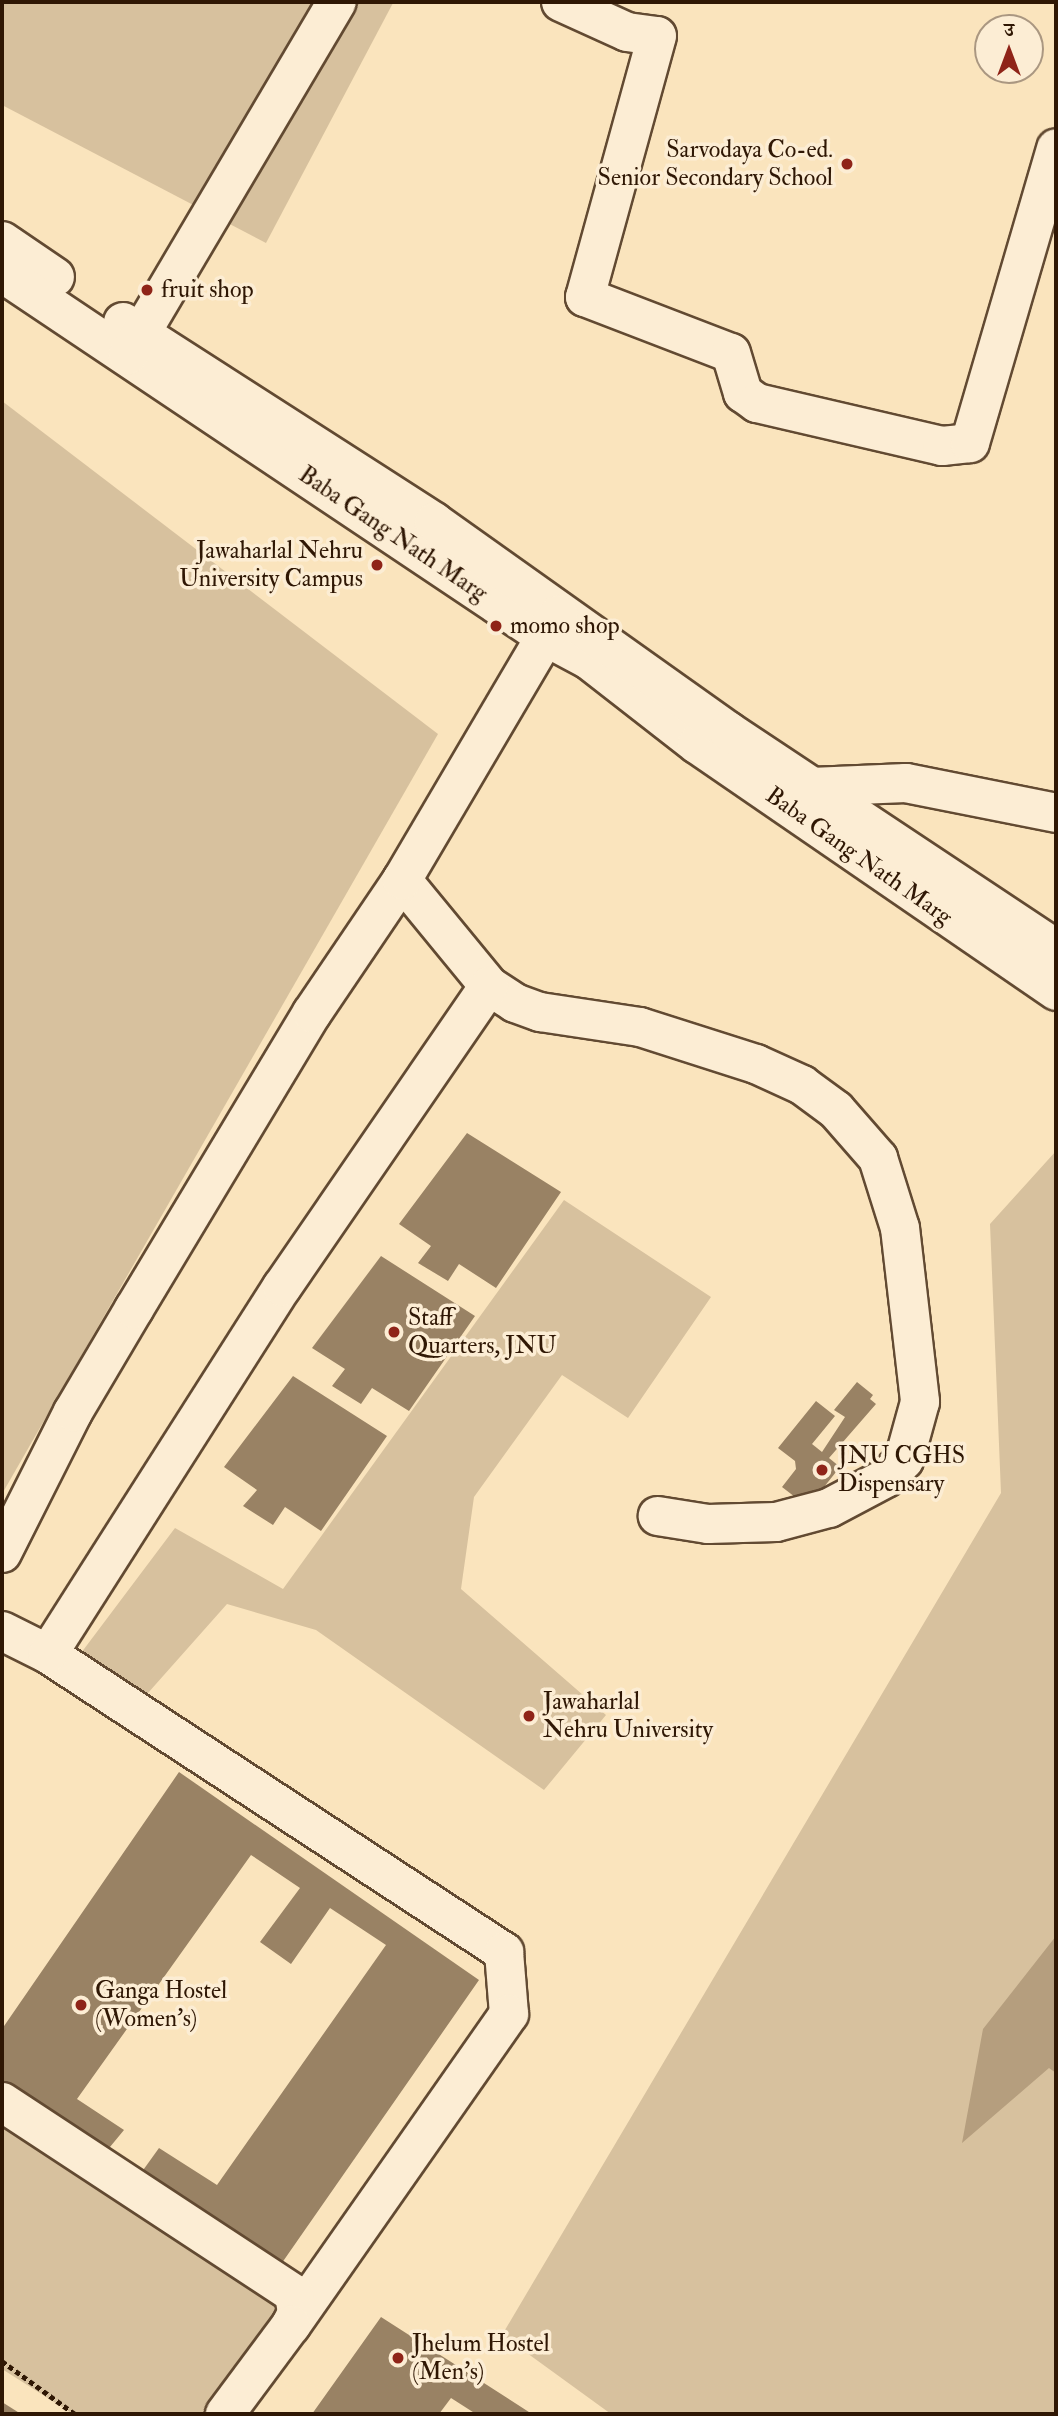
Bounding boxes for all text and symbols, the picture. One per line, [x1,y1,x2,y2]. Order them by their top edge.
north arrow [974,14,1044,84]
text: उ [1004,18,1014,42]
place label: Sarvodaya Co-ed. Senior Secondary School [598,136,833,192]
marker: Sarvodaya Co-ed. Senior Secondary School [839,156,855,172]
place label: fruit shop [161,276,254,304]
marker: fruit shop [139,282,155,298]
street label: Baba Gang Nath Marg [293,460,493,608]
place label: Jawaharlal Nehru University Campus [179,537,363,593]
marker: Jawaharlal Nehru University Campus [369,557,385,573]
place label: momo shop [510,612,620,640]
marker: momo shop [488,618,504,634]
street label: Baba Gang Nath Marg [760,781,958,931]
place label: Staff Quarters, JNU [408,1304,557,1360]
marker: Staff Quarters, JNU [386,1324,402,1340]
place label: JNU CGHS Dispensary [838,1442,965,1498]
marker: JNU CGHS Dispensary [812,1460,832,1480]
place label: Jawaharlal Nehru University [543,1688,713,1744]
marker: Jawaharlal Nehru University [521,1708,537,1724]
place label: Ganga Hostel (Women's) [95,1977,227,2033]
marker: Ganga Hostel (Women's) [73,1997,89,2013]
place label: Jhelum Hostel (Men's) [412,2330,550,2386]
marker: Jhelum Hostel (Men's) [390,2350,406,2366]

